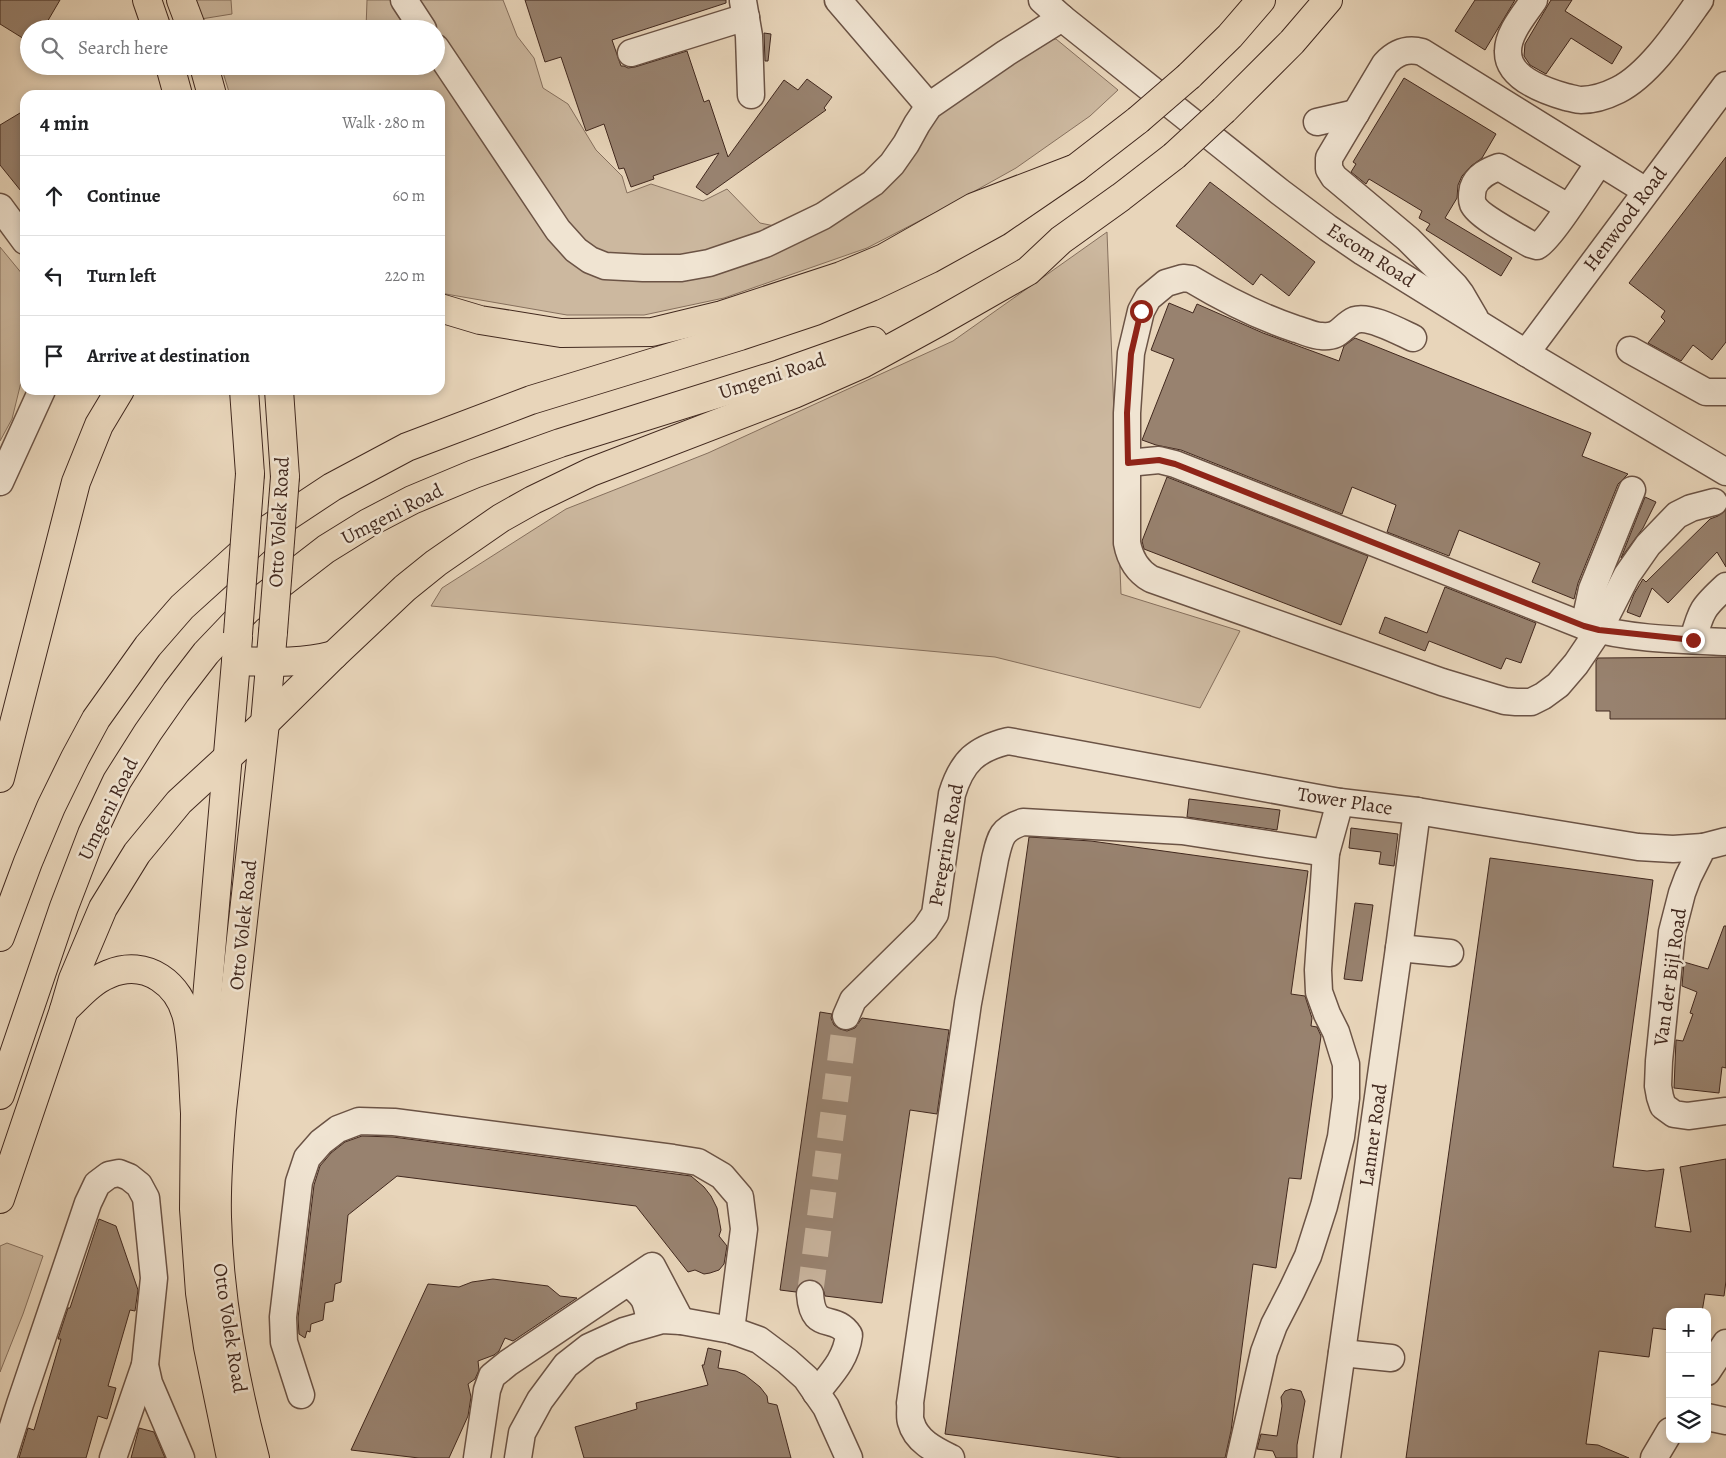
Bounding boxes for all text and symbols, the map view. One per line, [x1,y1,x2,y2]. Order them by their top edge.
search box [20,20,445,75]
icon: search [38,34,66,62]
text: Search here [78,35,168,61]
text: 4 min [40,109,89,137]
text: Walk · 280 m [342,112,425,134]
street label: Henwood Road [1577,161,1673,277]
icon: ahead [40,182,68,210]
text: Continue [87,183,161,209]
text: 60 m [393,185,425,207]
street label: Escom Road [1322,216,1421,294]
icon: left [40,262,68,290]
text: Turn left [87,263,156,289]
text: 220 m [385,265,425,287]
route start [1130,300,1153,323]
icon: arrive [40,342,68,370]
text: Arrive at destination [87,343,250,369]
street label: Umgeni Road [715,346,829,406]
street label: Otto Volek Road [262,456,296,588]
street label: Umgeni Road [336,477,448,551]
route end [1682,629,1705,652]
street label: Umgeni Road [72,753,145,865]
street label: Tower Place [1295,780,1395,822]
street label: Peregrine Road [922,781,970,908]
street label: Otto Volek Road [223,858,263,992]
street label: Van der Bijl Road [1647,906,1693,1049]
street label: Lanner Road [1352,1082,1394,1188]
street label: Otto Volek Road [206,1261,254,1395]
map controls [1666,1308,1711,1443]
button: + [1666,1308,1711,1353]
button: − [1666,1353,1711,1398]
button: layers [1666,1398,1711,1443]

